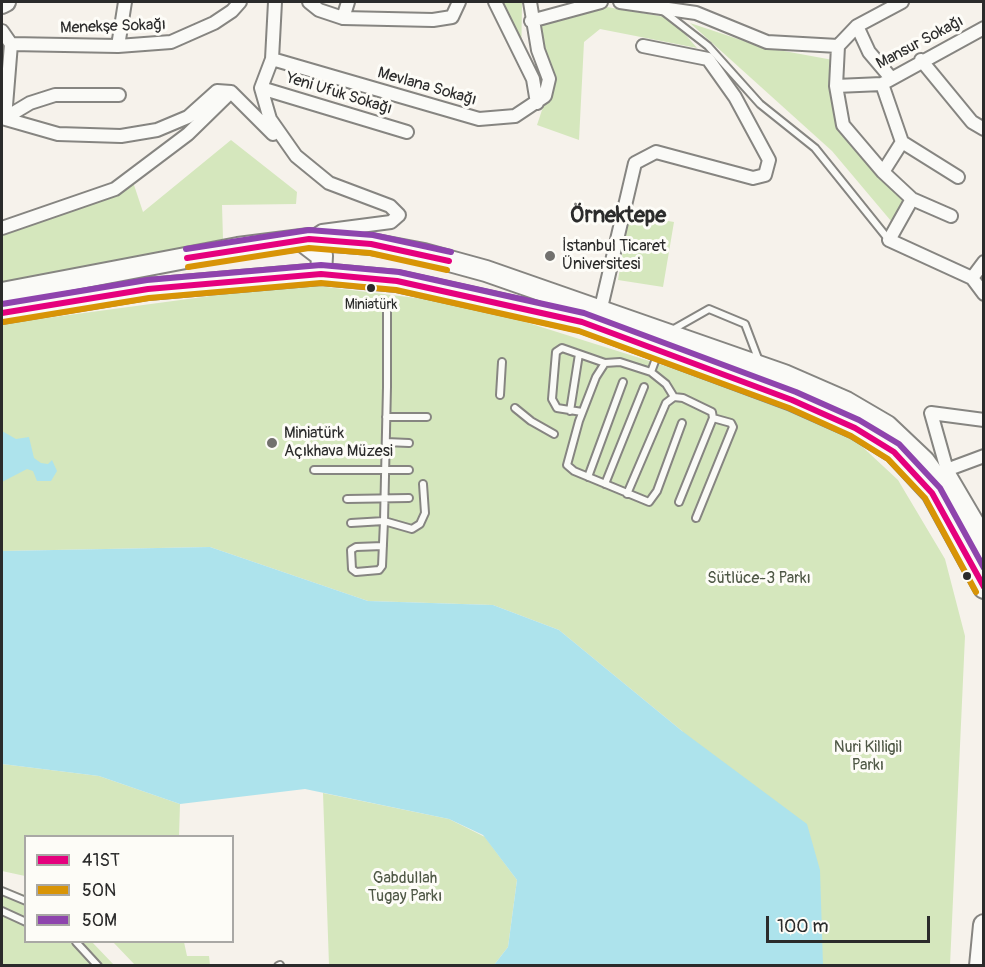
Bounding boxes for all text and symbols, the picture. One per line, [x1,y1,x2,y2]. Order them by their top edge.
street label: Mansur Sokağı [873,12,967,74]
street label: Menekşe Sokağı [60,16,166,38]
street label: Mevlana Sokağı [375,64,479,110]
street label: Yeni Ufuk Sokağı [284,69,394,119]
district label: Örnektepe [570,203,666,229]
place label: İstanbul Ticaret Üniversitesi [562,237,666,275]
marker: İstanbul Ticaret Üniversitesi [543,249,557,263]
marker: Miniatürk [365,282,377,294]
place label: Miniatürk [345,297,397,313]
place label: Miniatürk Açıkhava Müzesi [284,424,393,462]
marker: Miniatürk Açıkhava Müzesi [265,436,279,450]
park label: Sütlüce-3 Parkı [707,569,811,589]
unlabelled marker [961,570,973,582]
park label: Nuri Killigil Parkı [834,738,902,776]
legend [24,835,234,943]
text: 41ST [82,849,120,872]
park label: Gabdullah Tugay Parkı [368,869,442,907]
text: 50N [82,879,116,902]
scale bar [769,904,932,942]
text: 50M [82,909,117,932]
text: 100 m [777,915,829,938]

